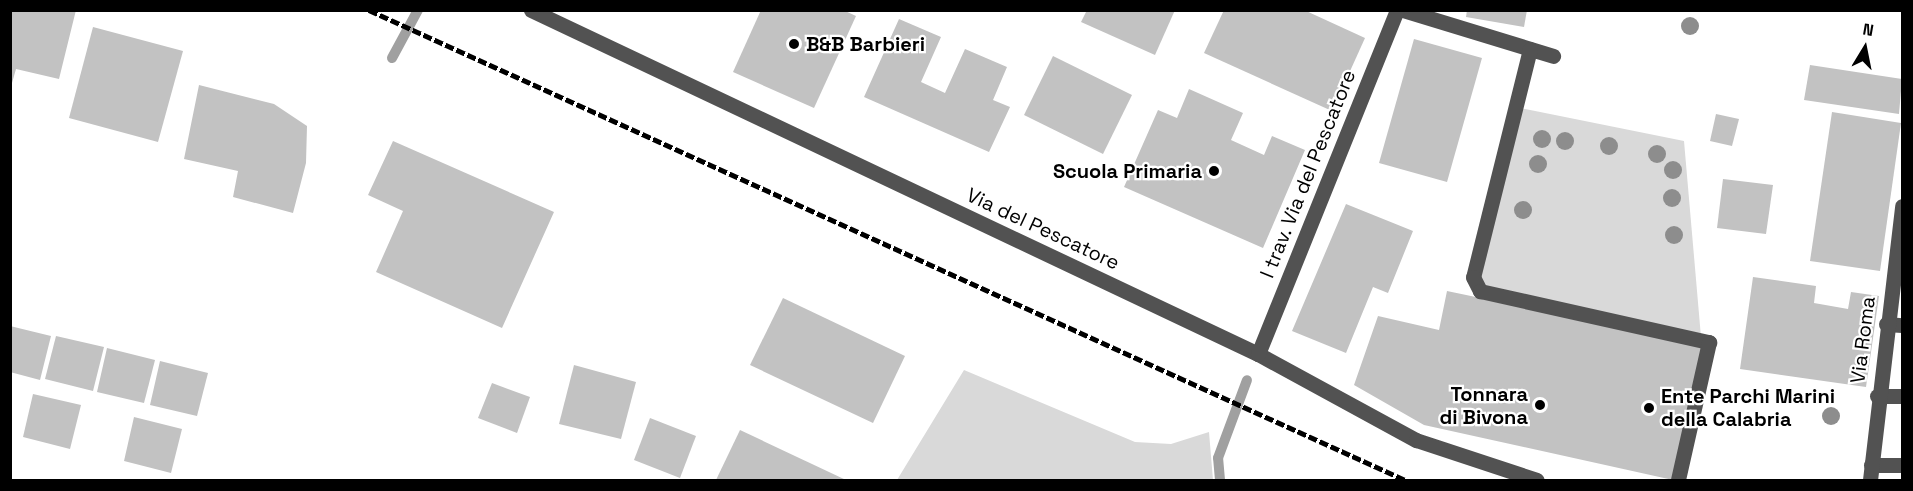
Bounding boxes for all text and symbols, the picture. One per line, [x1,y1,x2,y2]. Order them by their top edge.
north arrow [1835,18,1895,78]
text: N [1861,19,1875,41]
place label: B&B Barbieri [806,32,925,56]
marker: B&B Barbieri [787,37,801,51]
street label: I trav. Via del Pescatore [1255,66,1361,282]
place label: Scuola Primaria [1053,159,1202,183]
marker: Scuola Primaria [1207,164,1221,178]
street label: Via del Pescatore [963,183,1123,275]
street label: Via Roma [1846,295,1880,385]
place label: Tonnara di Bivona [1439,382,1528,429]
place label: Ente Parchi Marini della Calabria [1661,384,1835,431]
marker: Tonnara di Bivona [1533,398,1547,412]
marker: Ente Parchi Marini della Calabria [1642,401,1656,415]

